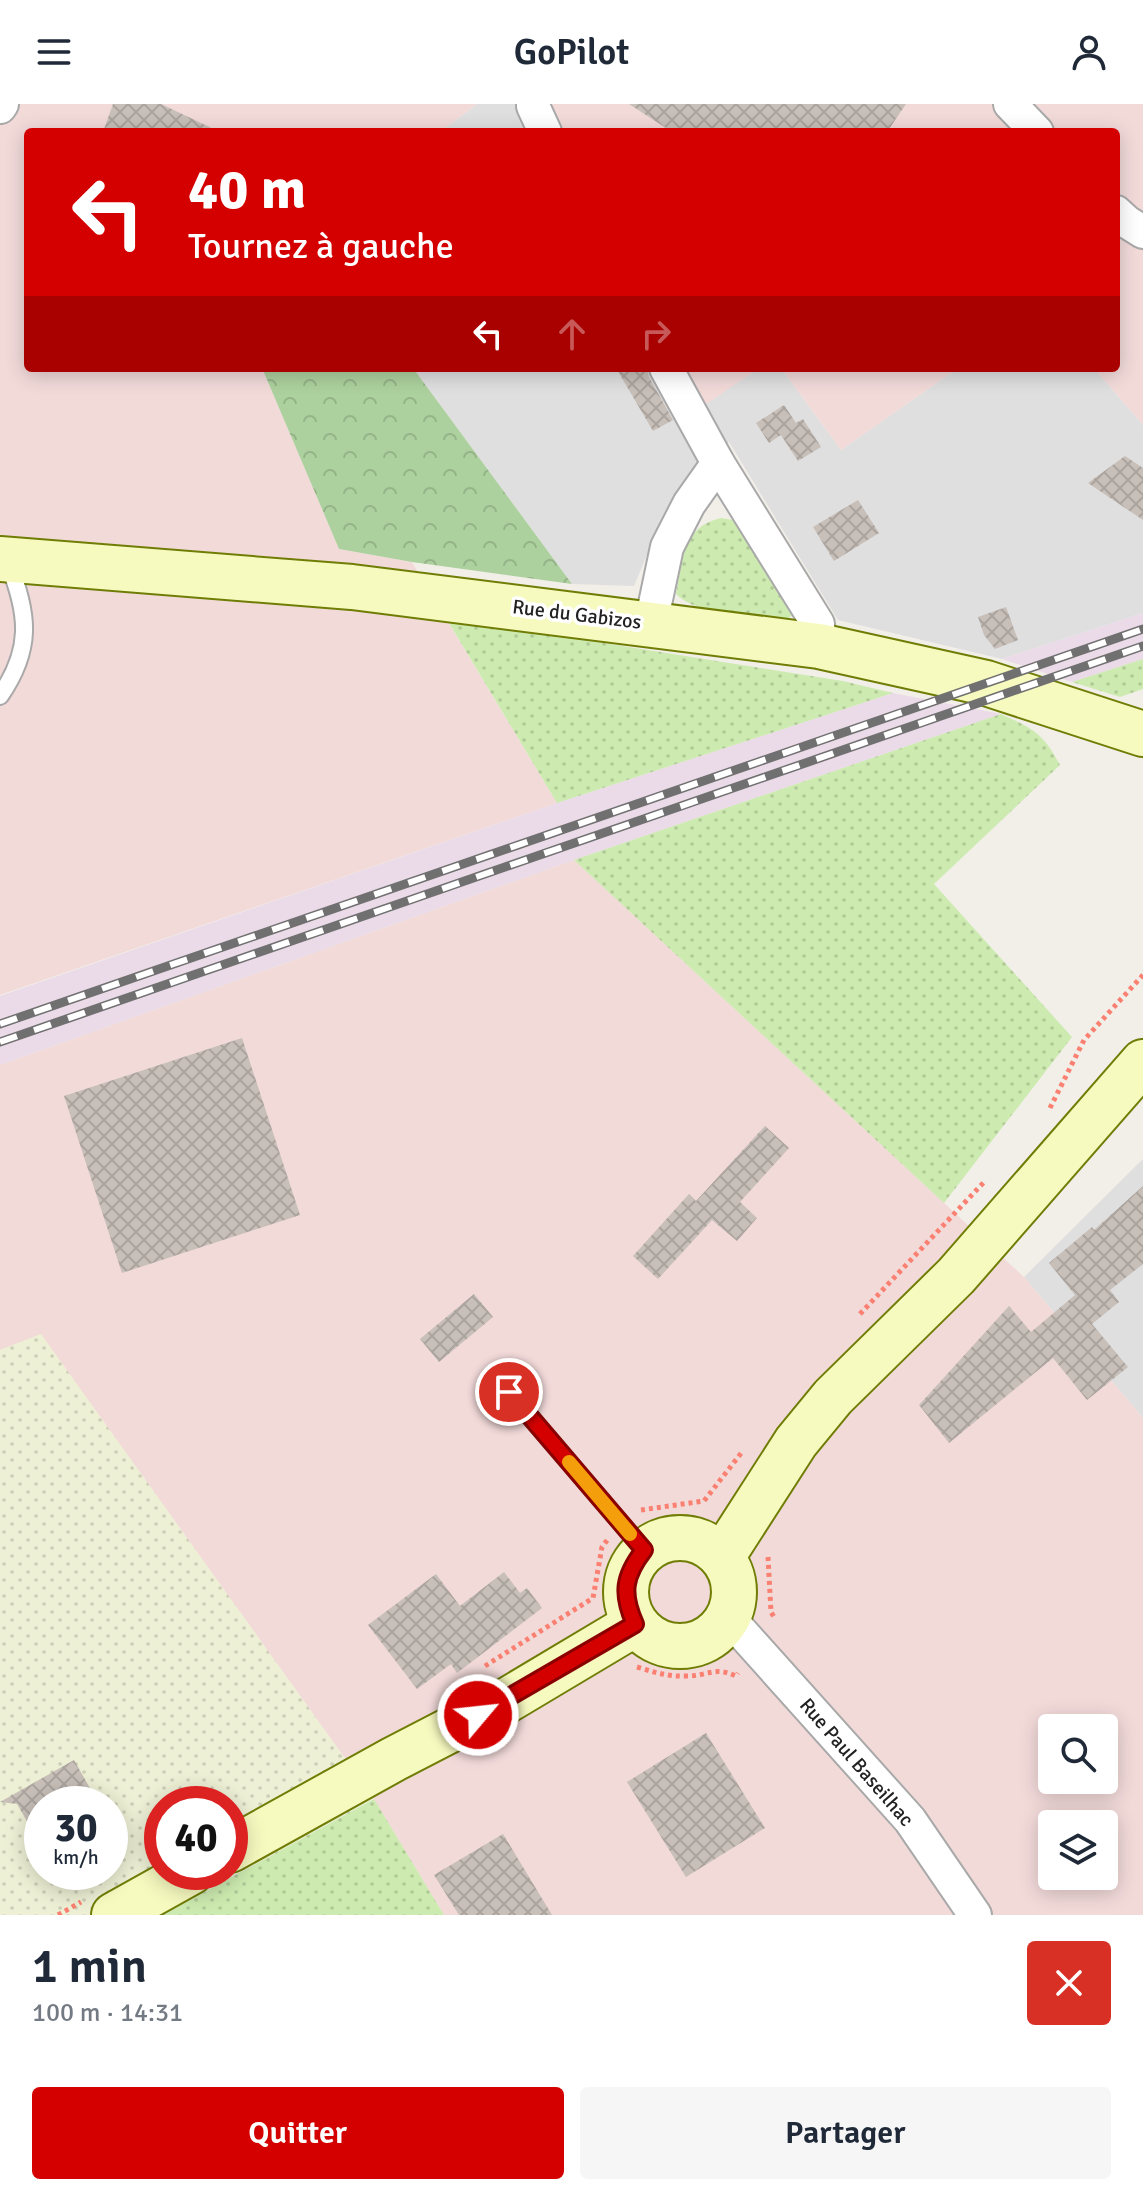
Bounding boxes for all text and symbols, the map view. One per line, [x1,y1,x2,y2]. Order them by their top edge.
icon: menu [32,30,76,74]
text: GoPilot [514,30,629,75]
icon: person [1067,30,1111,74]
text: 40 m [188,155,306,224]
icon: left [56,160,160,264]
text: Tournez à gauche [188,224,454,269]
icon: left [466,312,510,356]
icon: ahead [550,312,594,356]
icon: right [634,312,678,356]
street label: Rue du Gabizos [511,594,643,635]
pin [475,1358,543,1426]
icon: arrive [487,1370,531,1414]
position arrow [436,1673,520,1757]
street label: Rue Paul Baseilhac [794,1693,919,1832]
map controls [1038,1714,1118,1890]
button: search [1038,1714,1118,1794]
speed limit sign: 40 [144,1786,248,1890]
text: 30 [54,1803,98,1853]
button: layers [1038,1810,1118,1890]
text: km/h [53,1845,99,1870]
text: 1 min [32,1937,147,1996]
button: close [1027,1941,1111,2025]
text: 100 m · 14:31 [32,1997,183,2029]
button: Quitter [32,2087,564,2179]
button: Partager [580,2087,1111,2179]

